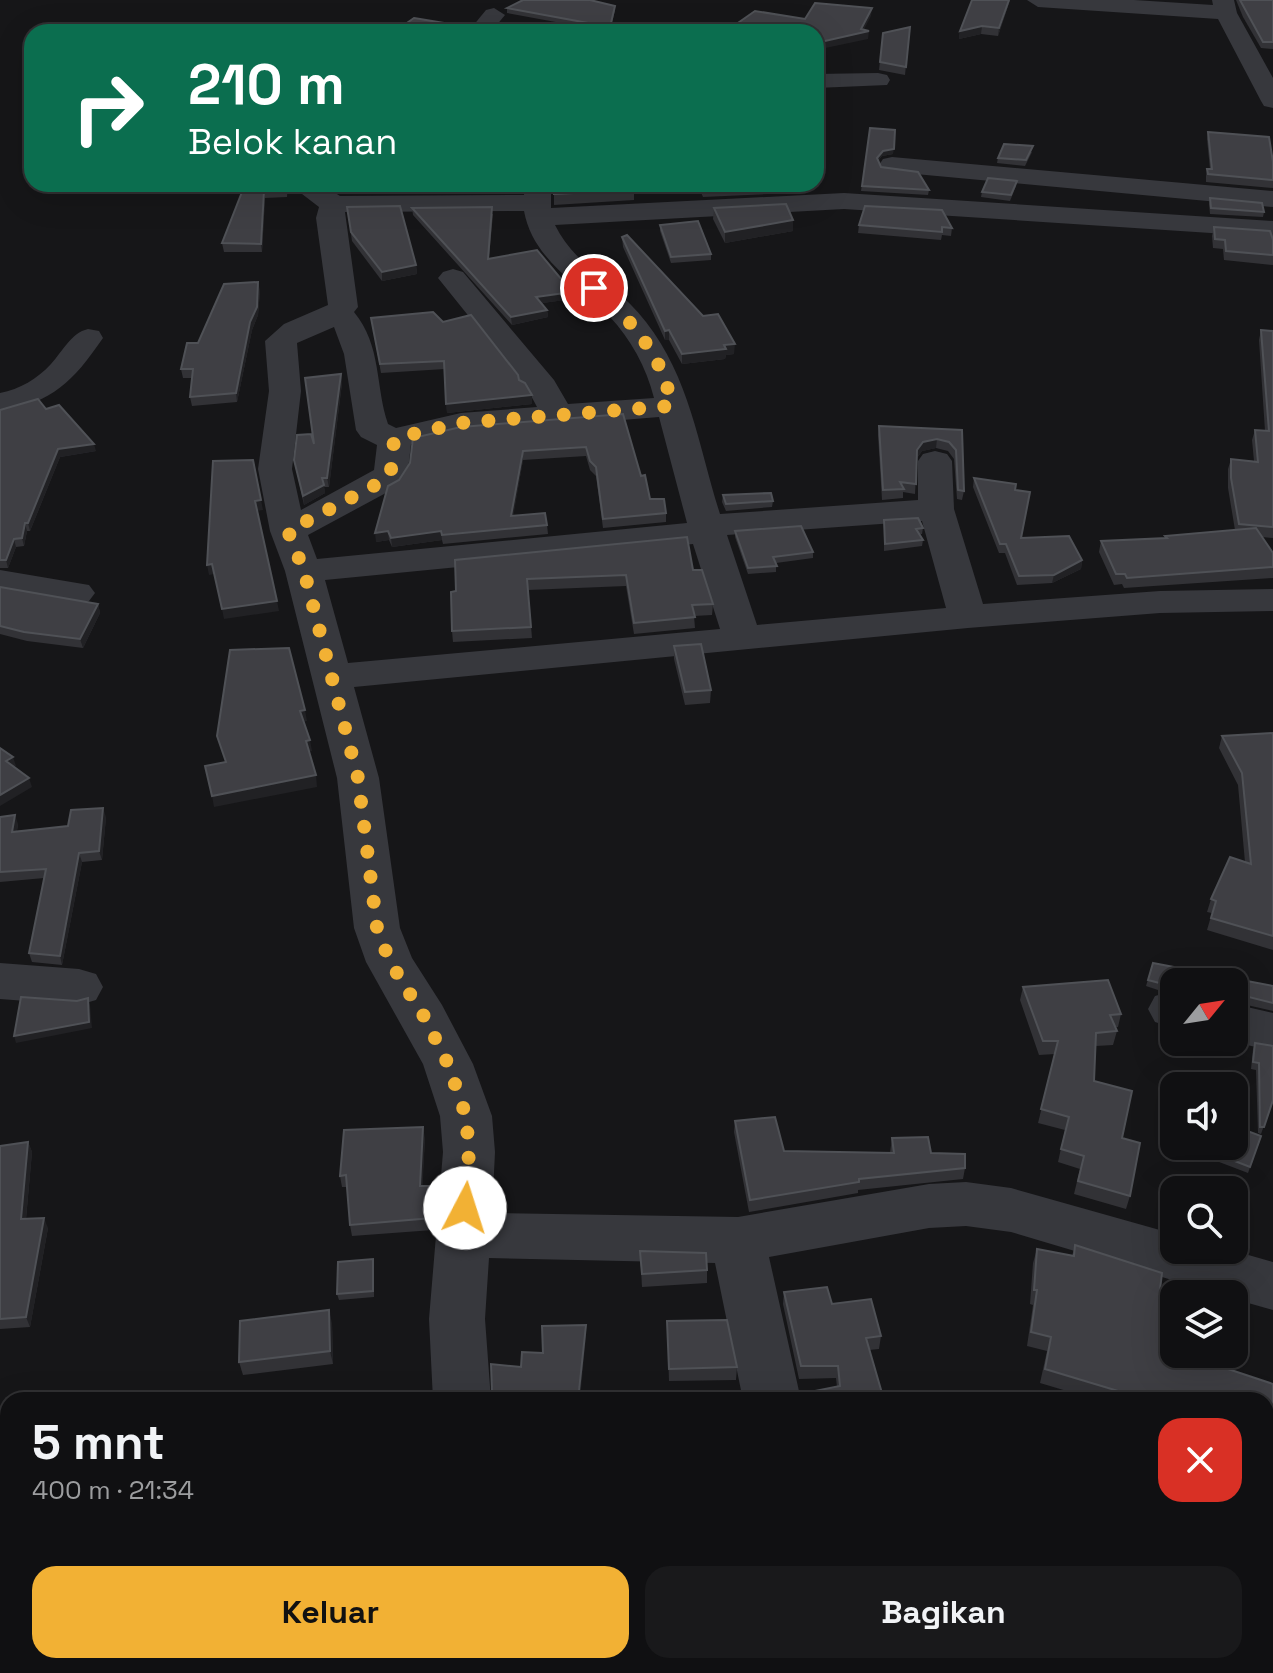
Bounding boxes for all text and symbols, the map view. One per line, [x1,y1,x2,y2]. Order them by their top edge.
text: 210 m [188,49,345,120]
icon: right [56,56,160,160]
text: Belok kanan [188,119,397,165]
pin [560,254,628,322]
icon: arrive [572,266,616,310]
north arrow [1160,968,1248,1056]
map controls [1160,968,1248,1368]
button: sound [1160,1072,1248,1160]
position arrow [423,1166,507,1250]
button: search [1160,1176,1248,1264]
button: layers [1160,1280,1248,1368]
text: 5 mnt [32,1412,165,1473]
button: close [1158,1418,1242,1502]
text: 400 m · 21:34 [32,1473,194,1507]
button: Keluar [32,1566,629,1658]
button: Bagikan [645,1566,1242,1658]

